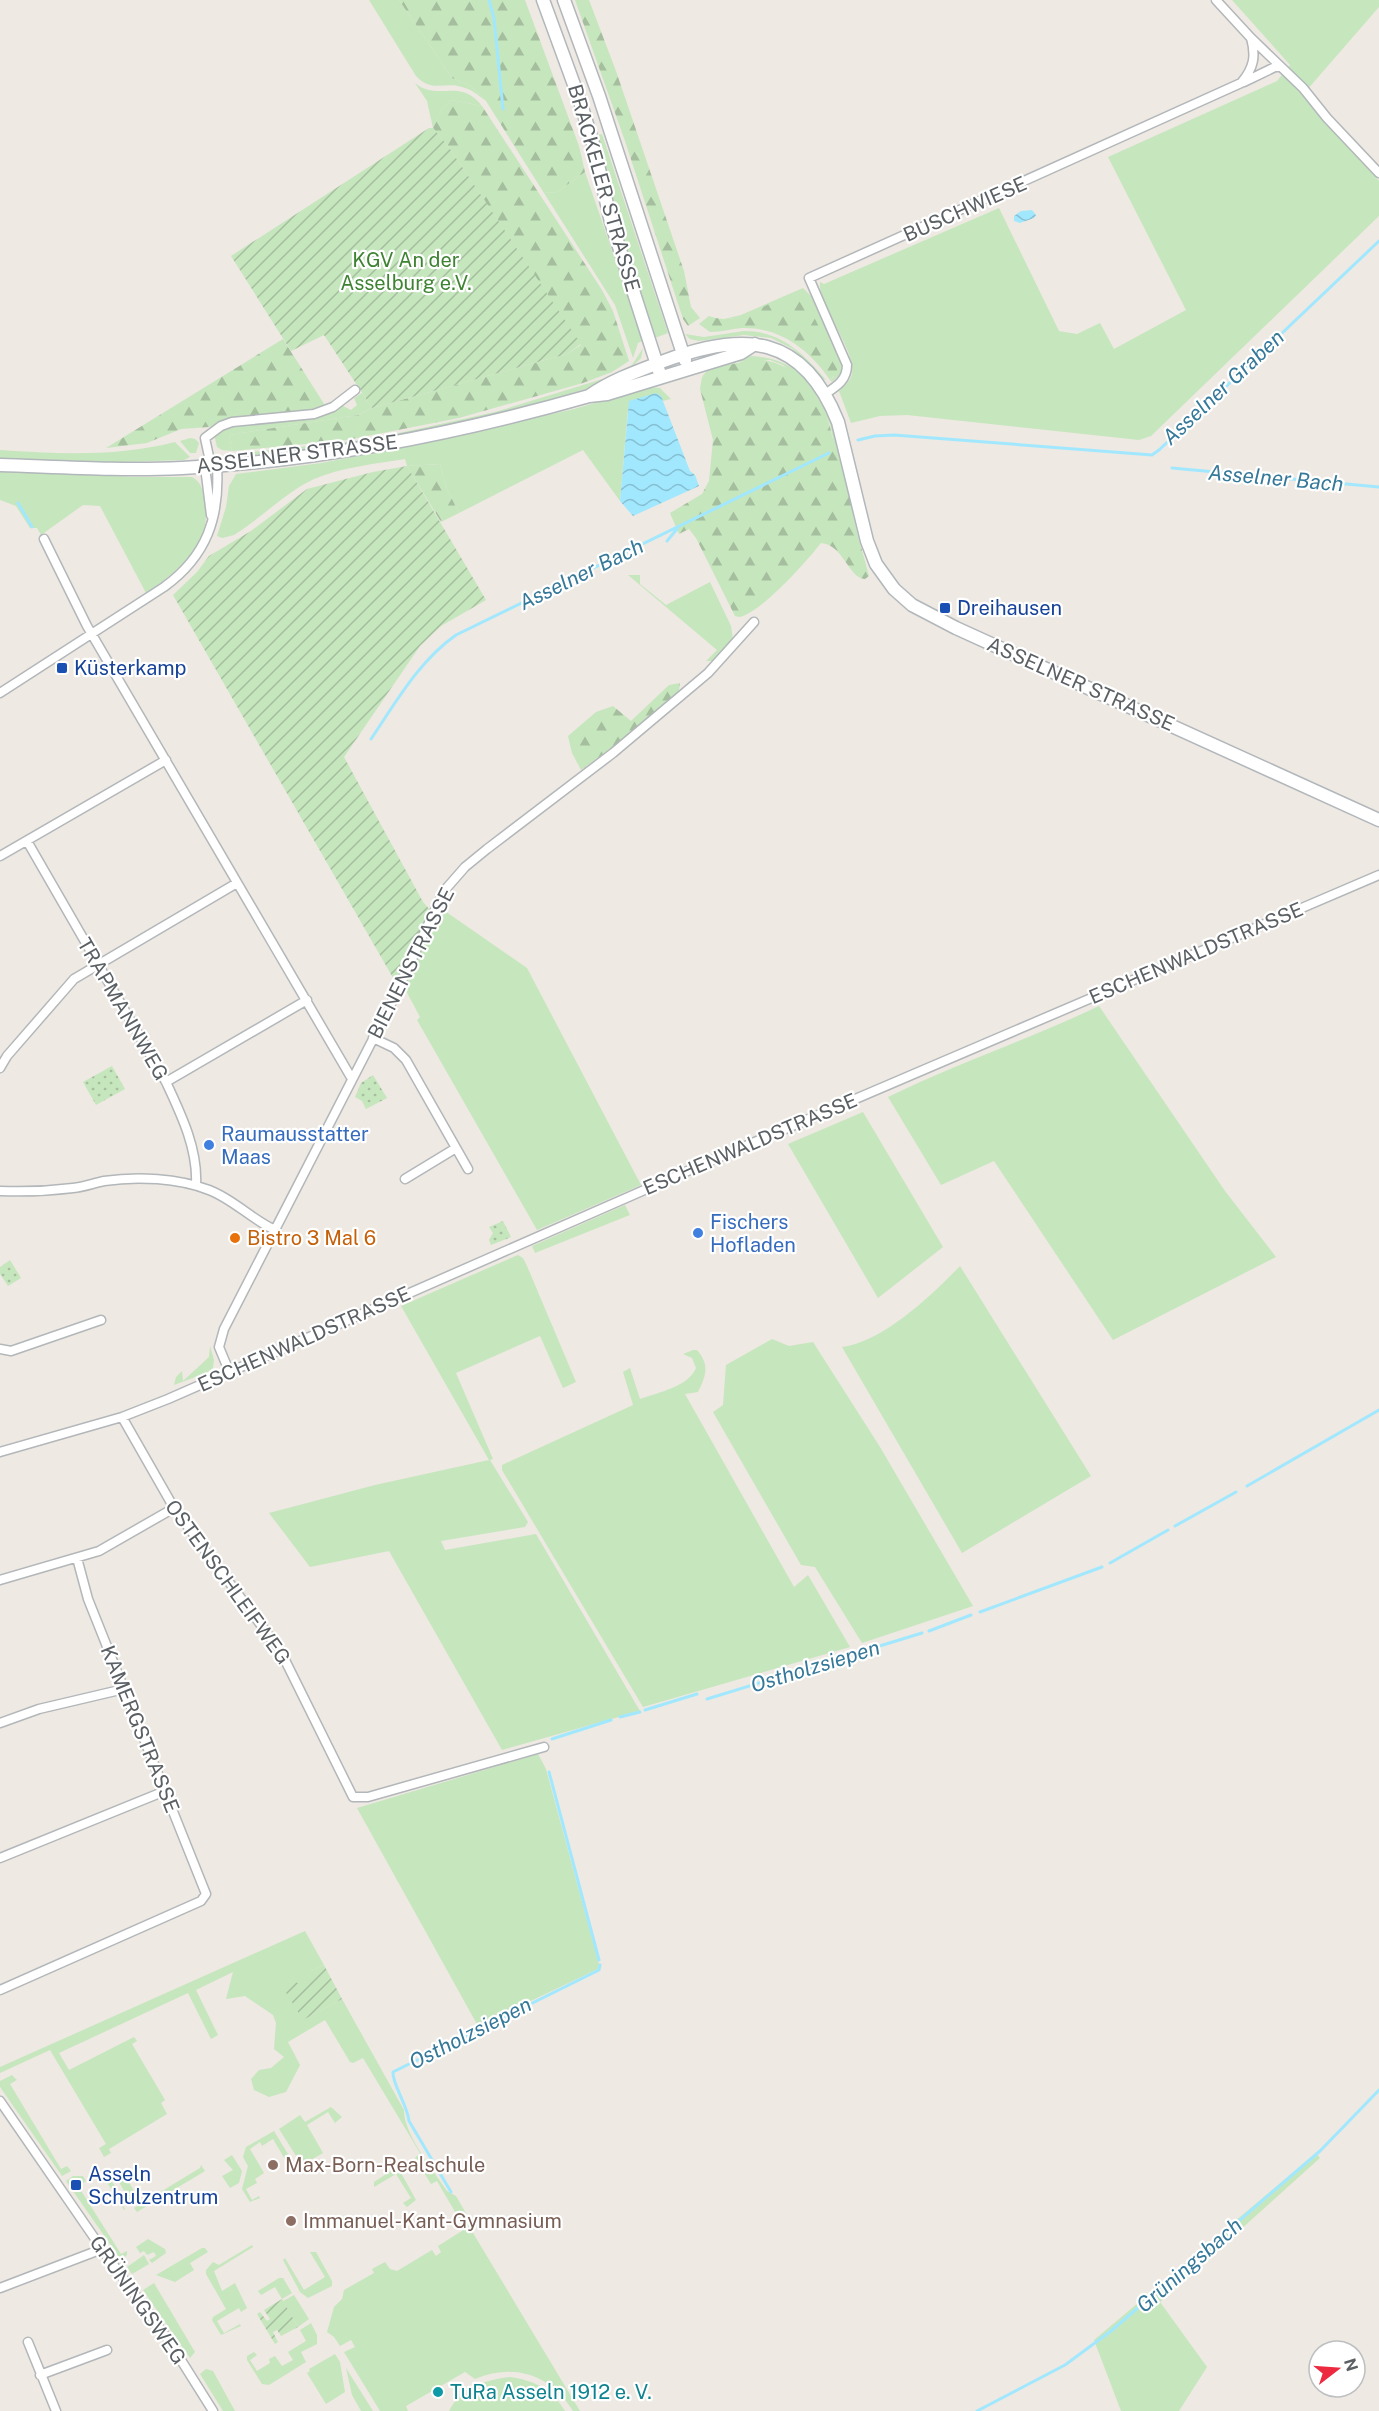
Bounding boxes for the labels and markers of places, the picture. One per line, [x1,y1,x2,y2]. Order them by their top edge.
place label: Dreihausen [957,596,1062,620]
marker: Dreihausen [938,601,952,615]
place label: Küsterkamp [74,656,186,680]
marker: Küsterkamp [55,661,69,675]
place label: Raumausstatter Maas [221,1122,369,1169]
marker: Raumausstatter Maas [202,1138,216,1152]
place label: Fischers Hofladen [710,1210,796,1257]
place label: Bistro 3 Mal 6 [247,1226,376,1250]
marker: Fischers Hofladen [691,1226,705,1240]
marker: Bistro 3 Mal 6 [228,1231,242,1245]
place label: Max-Born-Realschule [285,2153,485,2177]
marker: Max-Born-Realschule [266,2158,280,2172]
place label: Asseln Schulzentrum [88,2162,218,2209]
marker: Asseln Schulzentrum [69,2178,83,2192]
place label: Immanuel-Kant-Gymnasium [303,2209,562,2233]
marker: Immanuel-Kant-Gymnasium [284,2214,298,2228]
place label: TuRa Asseln 1912 e. V. [450,2380,652,2404]
marker: TuRa Asseln 1912 e. V. [431,2385,445,2399]

